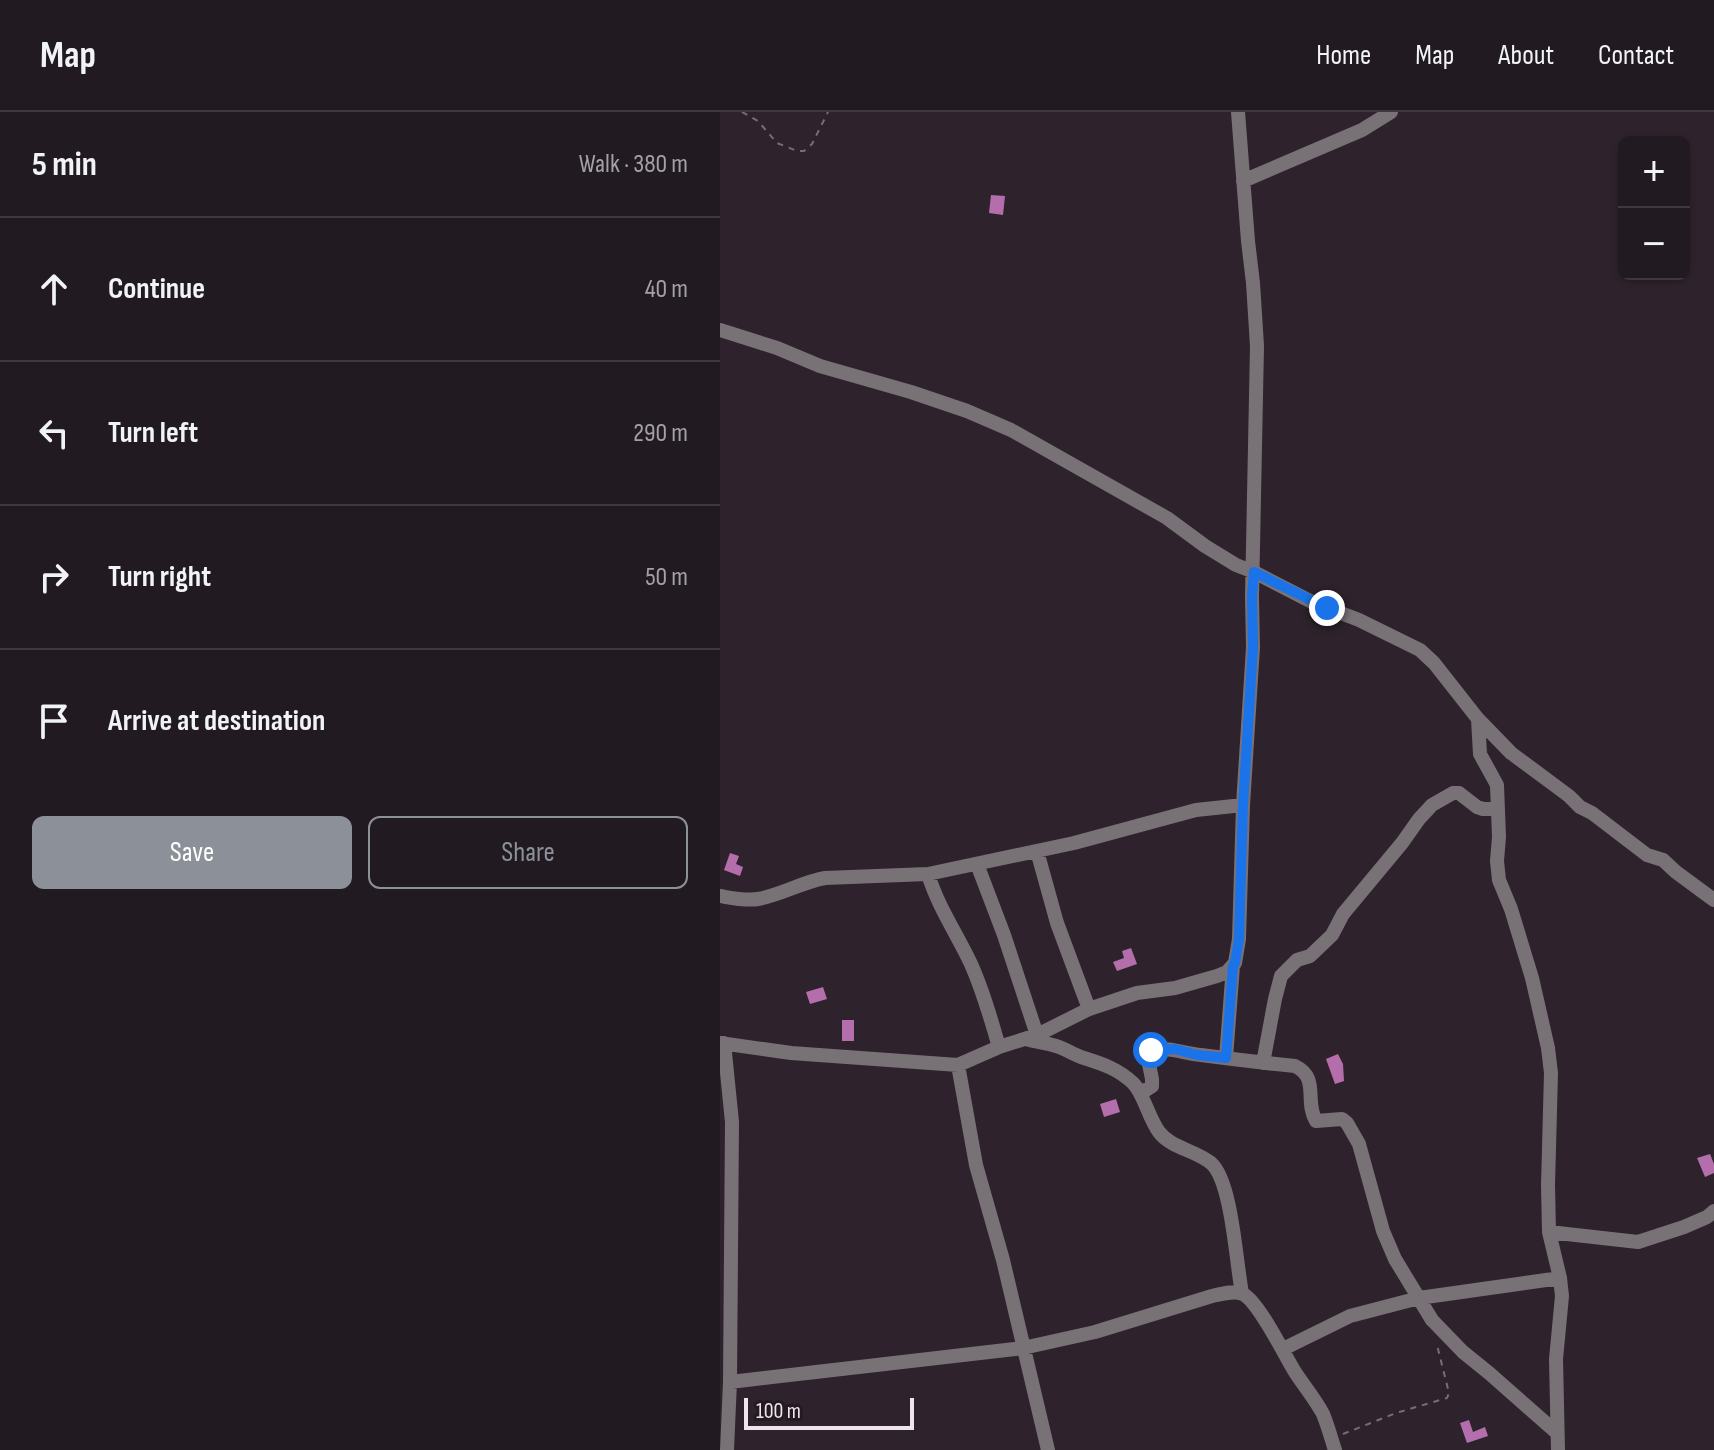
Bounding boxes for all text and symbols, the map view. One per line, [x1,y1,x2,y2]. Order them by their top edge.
text: Map [40,33,96,78]
text: Home [1316,39,1371,72]
text: Map [1415,39,1454,72]
text: About [1498,39,1554,72]
text: Contact [1598,39,1674,72]
map controls [1618,136,1690,280]
button: + [1618,136,1690,208]
text: 5 min [32,144,97,185]
text: Walk · 380 m [579,149,688,180]
button: − [1618,208,1690,280]
icon: ahead [32,267,76,311]
text: Continue [108,271,205,307]
text: 40 m [645,274,688,305]
icon: left [32,411,76,455]
text: Turn left [108,415,198,451]
text: 290 m [633,418,688,449]
icon: right [32,555,76,599]
text: Turn right [108,559,211,595]
text: 50 m [645,562,688,593]
route end [1309,590,1345,626]
icon: arrive [32,699,76,743]
text: Arrive at destination [108,703,325,739]
button: Save [32,816,352,889]
button: Share [368,816,688,889]
route start [1133,1032,1169,1068]
scale bar [744,1394,914,1430]
text: 100 m [756,1398,801,1425]

